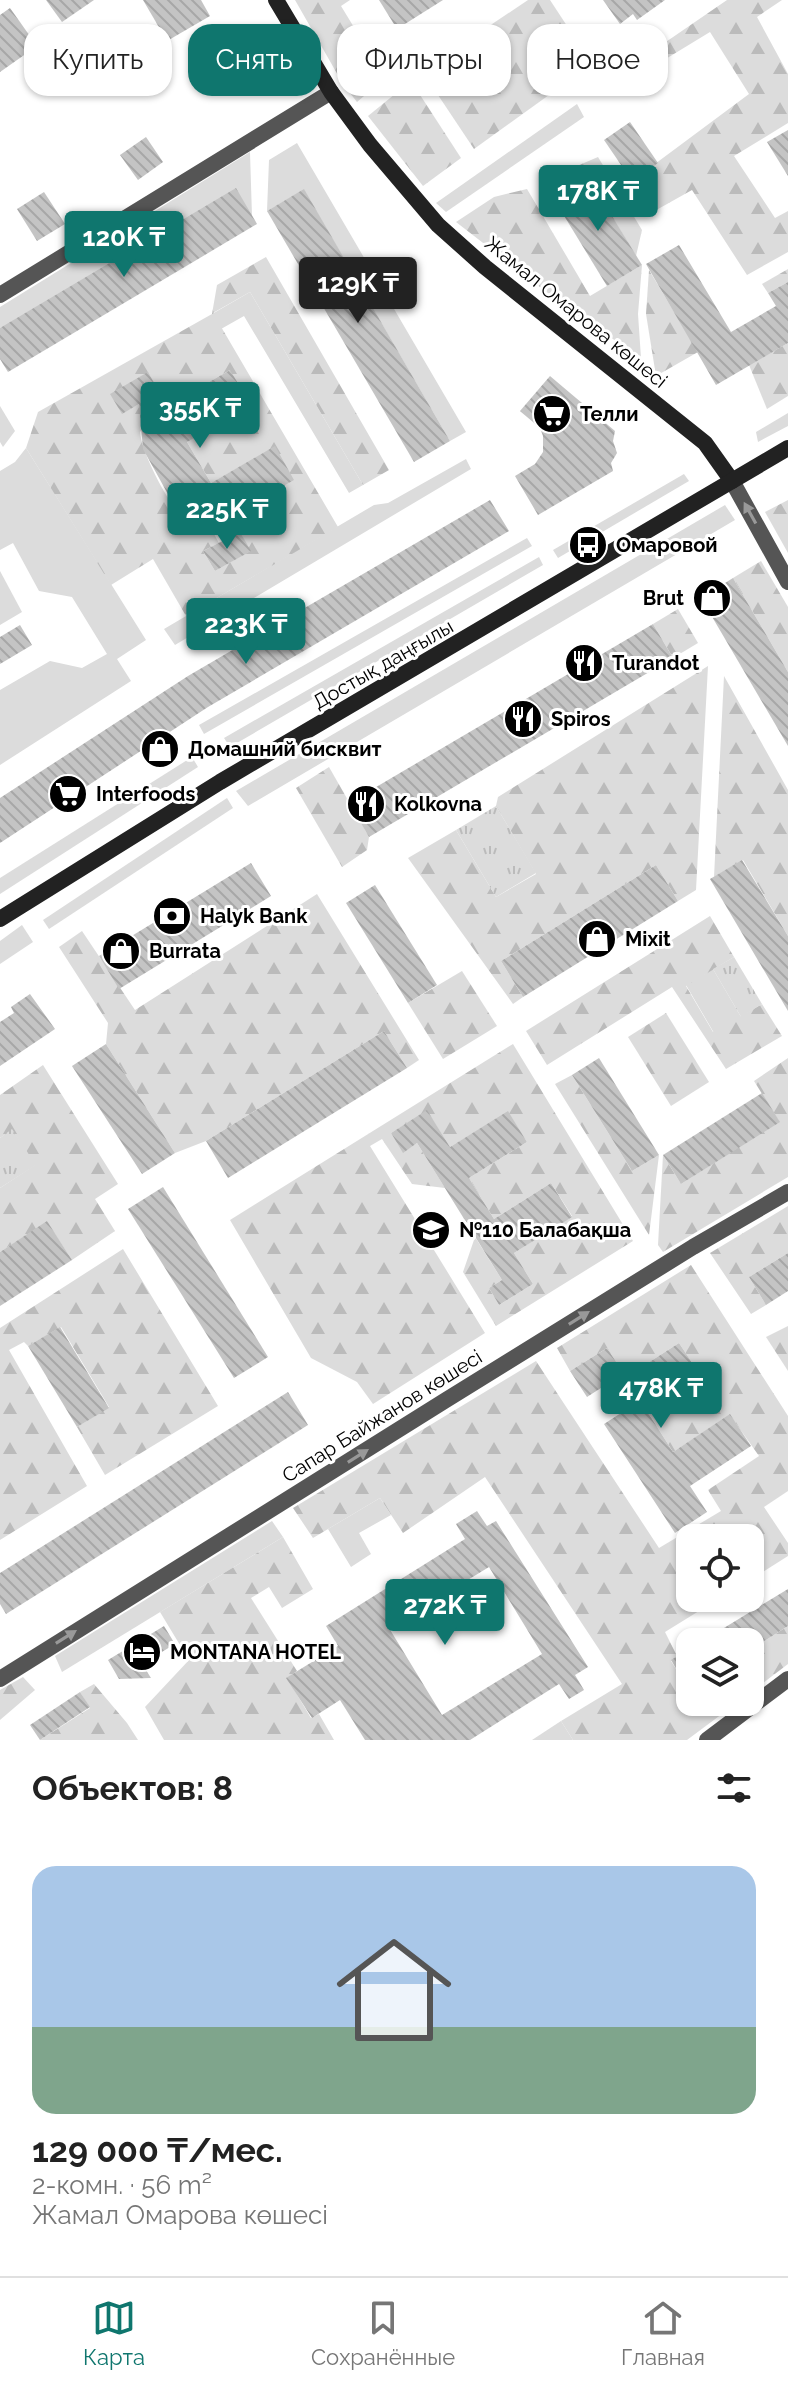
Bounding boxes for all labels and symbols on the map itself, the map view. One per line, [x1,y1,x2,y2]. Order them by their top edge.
pin: 178K ₸ [533,165,663,233]
pin: 120K ₸ [59,211,189,279]
street label: Жамал Омарова көшесі [480,231,672,393]
pin: 129K ₸ [293,257,423,325]
pin: 355K ₸ [135,382,265,450]
supermarket icon: Телли [531,393,573,435]
place label: Телли [580,402,638,426]
pin: 225K ₸ [162,483,292,551]
one-way arrow [743,502,757,524]
bus stop icon: Омаровой [567,524,609,566]
place label: Омаровой [616,533,718,557]
shop icon: Brut [691,577,733,619]
place label: Brut [643,586,684,610]
pin: 223K ₸ [181,598,311,666]
street label: Достық даңғылы [308,614,458,714]
restaurant icon: Turandot [563,642,605,684]
place label: Turandot [612,651,700,675]
restaurant icon: Spiros [502,698,544,740]
place label: Spiros [551,707,611,731]
shop icon: Домашний бисквит [139,728,181,770]
place label: Домашний бисквит [188,737,381,761]
supermarket icon: Interfoods [47,773,89,815]
place label: Interfoods [96,782,195,806]
restaurant icon: Kolkovna [345,783,387,825]
place label: Kolkovna [394,792,482,816]
bank icon: Halyk Bank [151,895,193,937]
place label: Halyk Bank [200,904,308,928]
shop icon: Mixit [576,918,618,960]
place label: Mixit [625,927,671,951]
shop icon: Burrata [100,930,142,972]
place label: Burrata [149,939,221,963]
school or university icon: №110 Балабақша [410,1209,452,1251]
place label: №110 Балабақша [459,1218,631,1242]
one-way arrow [568,1310,589,1325]
street label: Сапар Байжанов көшесі [278,1345,486,1487]
pin: 478K ₸ [596,1362,726,1430]
one-way arrow [347,1449,369,1463]
pin: 272K ₸ [380,1579,510,1647]
one-way arrow [55,1631,77,1645]
hotel icon: MONTANA HOTEL [121,1631,163,1673]
place label: MONTANA HOTEL [170,1640,341,1664]

